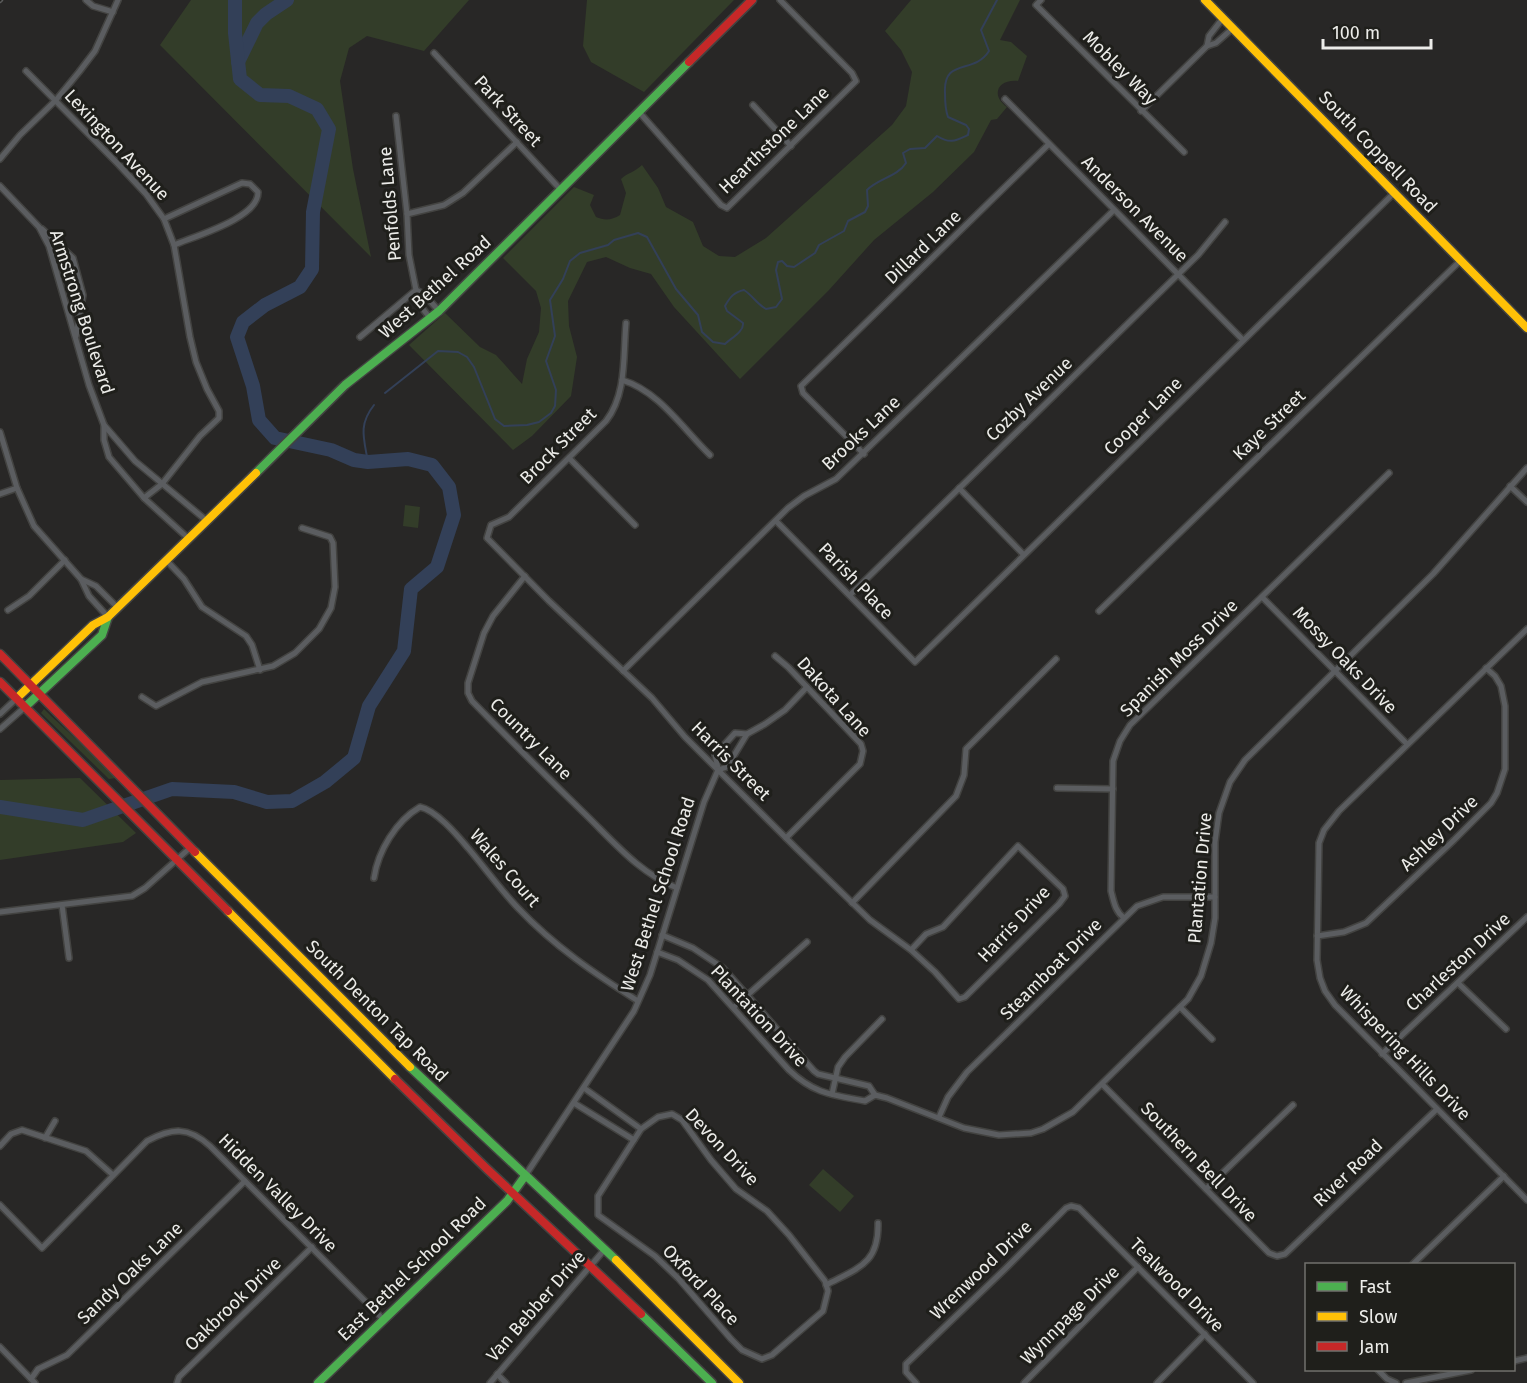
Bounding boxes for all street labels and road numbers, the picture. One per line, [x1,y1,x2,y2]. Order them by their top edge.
street label: Mobley Way [1078,26,1162,110]
street label: Park Street [470,71,547,151]
street label: Hearthstone Lane [714,82,834,198]
street label: Lexington Avenue [60,85,174,205]
street label: South Coppell Road [1314,86,1442,218]
street label: Penfolds Lane [374,146,406,262]
street label: Anderson Avenue [1077,151,1193,267]
street label: Dillard Lane [880,205,966,289]
street label: Armstrong Boulevard [45,227,119,397]
street label: West Bethel Road [374,231,496,343]
street label: Cozby Avenue [981,352,1077,446]
street label: Cooper Lane [1099,372,1187,460]
street label: Kaye Street [1228,385,1310,465]
street label: Brooks Lane [817,391,905,475]
street label: Brock Street [515,403,601,489]
street label: Parish Place [814,538,898,624]
street label: Spanish Moss Drive [1116,595,1242,721]
street label: Mossy Oaks Drive [1288,602,1402,718]
street label: Dakota Lane [792,652,876,742]
street label: Country Lane [485,693,577,785]
street label: Harris Street [687,717,776,806]
street label: Ashley Drive [1395,790,1483,876]
street label: West Bethel School Road [616,794,700,994]
street label: Plantation Drive [1183,811,1217,945]
street label: Wales Court [465,824,545,912]
street label: Harris Drive [973,881,1055,967]
street label: Charleston Drive [1401,908,1515,1016]
street label: Steamboat Drive [995,913,1107,1025]
street label: South Denton Tap Road [301,935,453,1087]
street label: Plantation Drive [706,960,812,1072]
street label: Whispering Hills Drive [1335,981,1475,1125]
street label: Southern Bell Drive [1136,1097,1262,1227]
street label: Devon Drive [680,1104,764,1190]
street label: Hidden Valley Drive [214,1129,342,1257]
street label: River Road [1309,1135,1387,1211]
street label: East Bethel School Road [333,1192,491,1346]
street label: Wrenwood Drive [925,1216,1037,1324]
street label: Sandy Oaks Lane [73,1217,187,1329]
street label: Tealwood Drive [1125,1233,1229,1337]
street label: Oxford Place [658,1240,744,1330]
street label: Van Bebber Drive [482,1246,590,1366]
street label: Oakbrook Drive [180,1252,286,1356]
street label: Wynnpage Drive [1016,1261,1124,1369]

